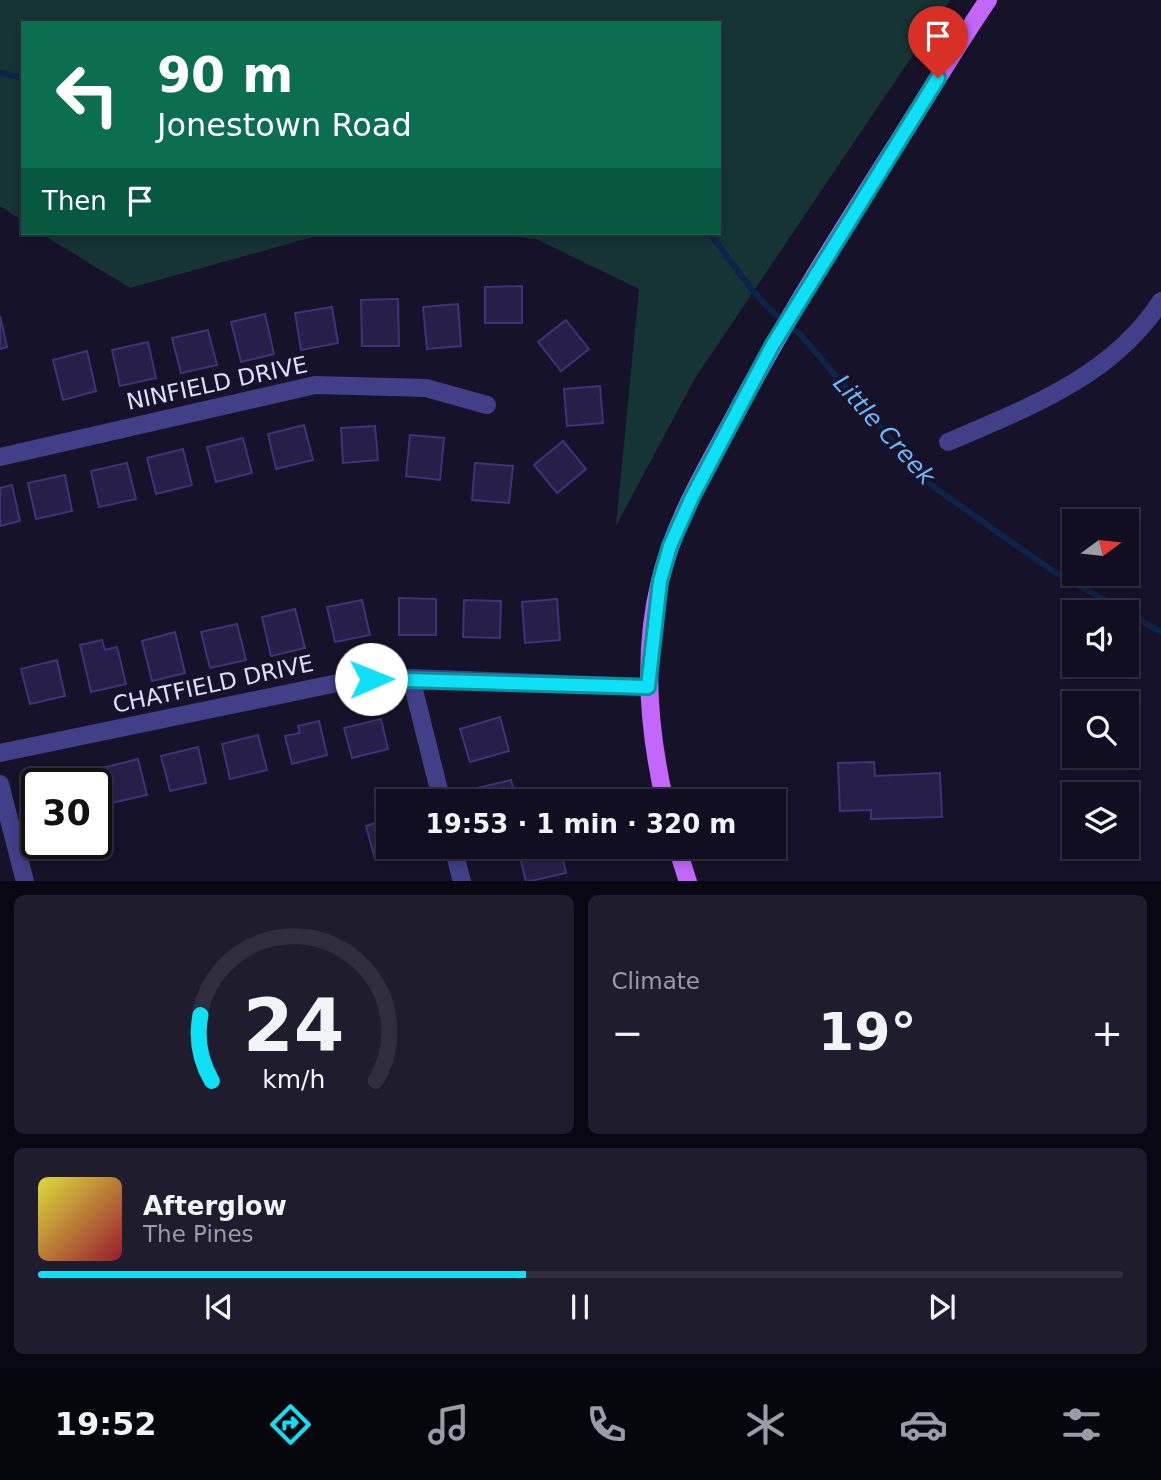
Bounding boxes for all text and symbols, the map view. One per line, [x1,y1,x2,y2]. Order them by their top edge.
pin [908,6,968,78]
icon: arrive [919,17,957,55]
text: 90 m [157,47,293,104]
icon: left [42,49,133,140]
text: Jonestown Road [157,106,412,144]
icon: arrive [121,182,159,220]
text: Then [42,186,107,216]
street label: NINFIELD DRIVE [124,351,310,415]
water label: Little Creek [827,369,941,491]
north arrow [1062,509,1139,586]
map controls [1062,509,1139,859]
button: sound [1062,600,1139,677]
position arrow [334,642,408,716]
street label: CHATFIELD DRIVE [110,650,316,718]
button: search [1062,691,1139,768]
speed limit sign: 30 [21,768,112,859]
button: layers [1062,782,1139,859]
text: 19:53 · 1 min · 320 m [426,809,736,839]
text: Climate [612,968,700,994]
text: 24 [243,983,344,1068]
text: 19° [818,1002,916,1062]
text: − [612,1011,643,1055]
text: + [1091,1011,1123,1055]
text: km/h [262,1064,325,1093]
text: Afterglow [143,1191,287,1221]
text: The Pines [143,1221,254,1247]
icon: previous [200,1288,238,1326]
icon: pause [561,1288,599,1326]
icon: next [923,1288,961,1326]
icon: directions [266,1400,315,1449]
icon: music [424,1400,473,1449]
icon: phone [582,1400,631,1449]
icon: climate [741,1400,790,1449]
icon: car [899,1400,948,1449]
icon: filters [1057,1400,1106,1449]
text: 19:52 [55,1405,157,1443]

